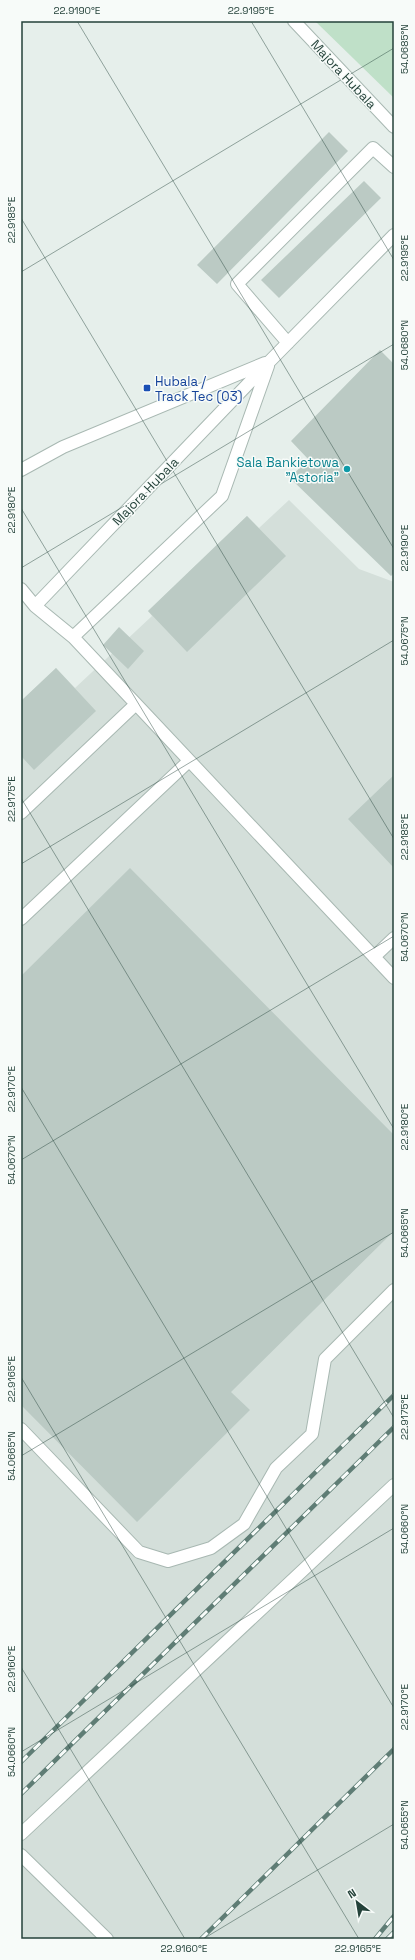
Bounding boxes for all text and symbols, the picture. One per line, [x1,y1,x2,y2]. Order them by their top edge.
text: 22.9190°E [54,4,101,17]
text: 22.9195°E [228,4,275,17]
text: 54.0685°N [398,24,411,74]
street label: Majora Hubala [307,36,380,113]
text: 22.9185°E [5,196,18,243]
text: 22.9195°E [398,234,411,281]
text: 54.0680°N [398,320,411,370]
place label: Hubala / Track Tec (03) [155,373,243,405]
marker: Hubala / Track Tec (03) [142,383,152,393]
street label: Majora Hubala [109,453,183,529]
place label: Sala Bankietowa "Astoria" [236,454,340,486]
marker: Sala Bankietowa "Astoria" [342,464,352,474]
text: 22.9180°E [5,486,18,533]
text: 22.9190°E [398,524,411,571]
text: 54.0675°N [398,616,411,666]
text: 22.9175°E [5,776,18,822]
text: 22.9185°E [398,813,411,860]
text: 54.0670°N [398,912,411,962]
text: 22.9170°E [5,1065,18,1112]
text: 22.9180°E [398,1103,411,1150]
text: 54.0670°N [5,1135,18,1185]
text: 54.0665°N [398,1208,411,1258]
text: 22.9165°E [5,1355,18,1402]
text: 22.9175°E [398,1394,411,1440]
text: 54.0665°N [5,1431,18,1481]
text: 54.0660°N [398,1504,411,1554]
text: 22.9160°E [5,1645,18,1692]
text: 22.9170°E [398,1683,411,1730]
text: 54.0660°N [5,1727,18,1777]
text: 54.0655°N [398,1800,411,1850]
north arrow [337,1882,377,1922]
text: N [345,1886,359,1901]
text: 22.9160°E [161,1942,208,1955]
text: 22.9165°E [335,1942,382,1955]

